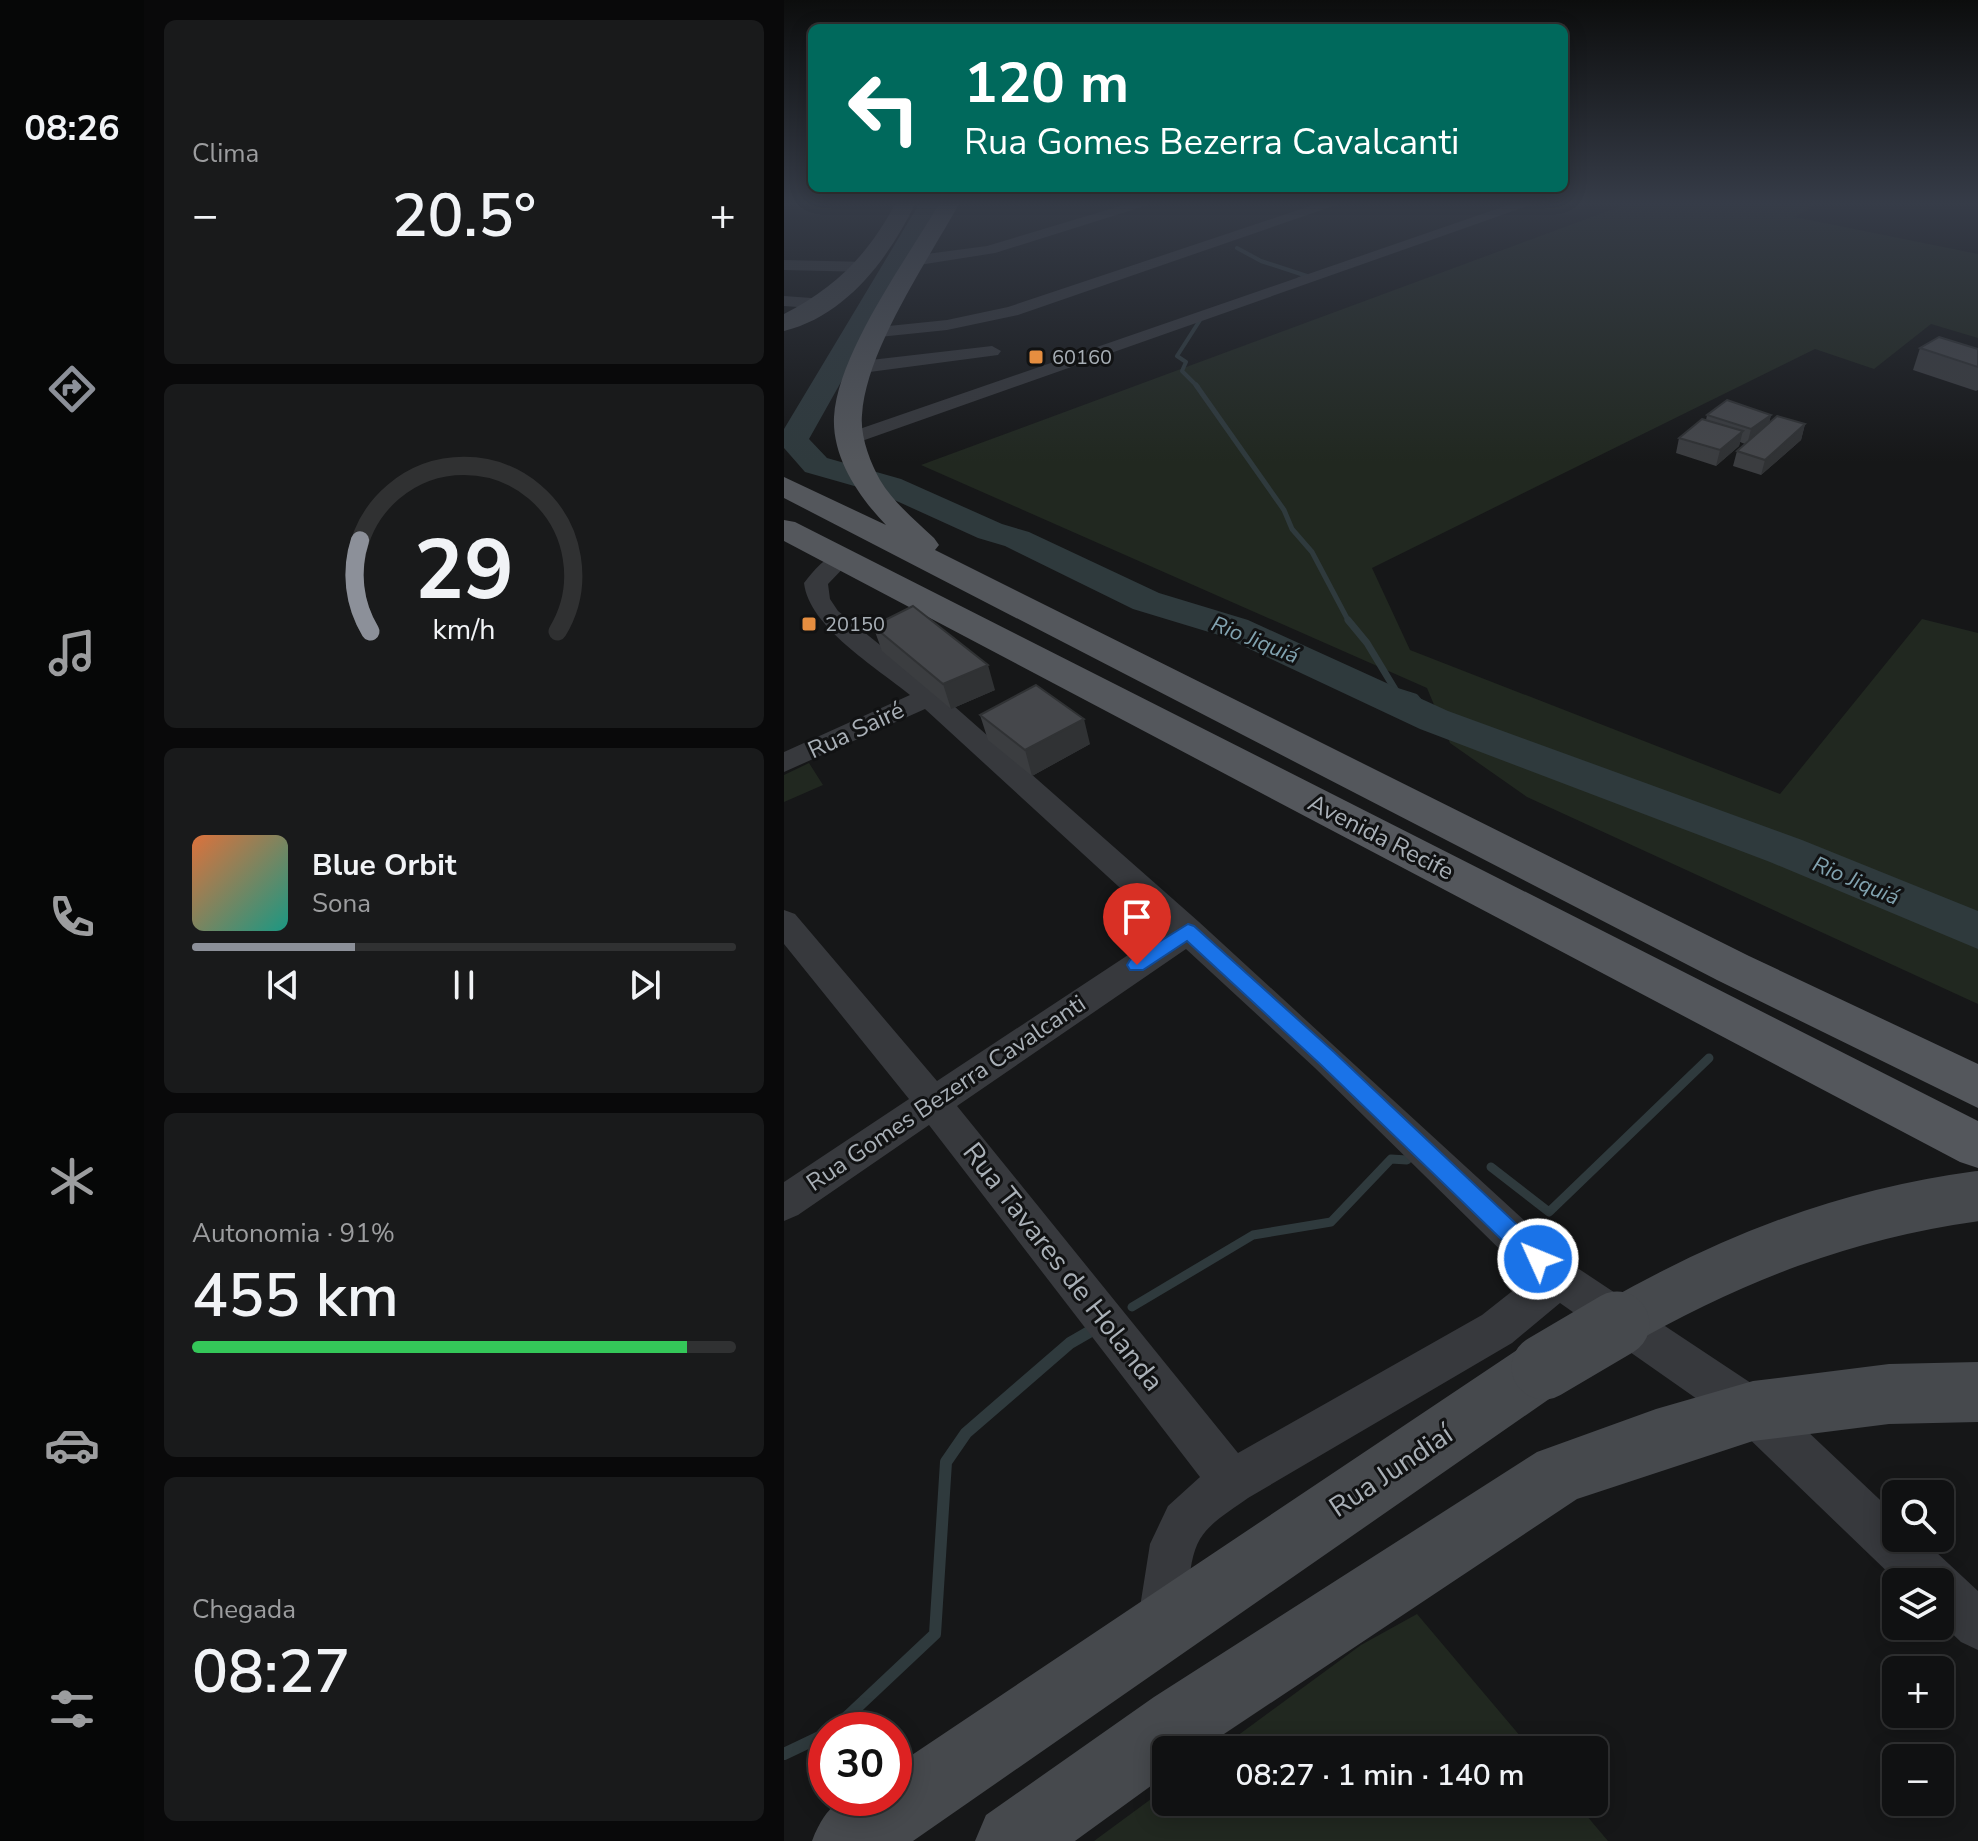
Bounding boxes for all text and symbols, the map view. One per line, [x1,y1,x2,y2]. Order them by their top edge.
text: 120 m [964,45,1129,122]
icon: left [832,56,936,160]
text: 08:26 [24,104,120,153]
text: Rua Gomes Bezerra Cavalcanti [964,118,1459,167]
text: Clima [192,136,259,171]
text: 20.5° [392,175,536,257]
text: − [192,186,218,246]
text: + [710,186,736,246]
place label: 60160 [1052,344,1112,371]
marker: 60160 [1027,348,1045,366]
icon: directions [44,361,100,417]
text: 29 [414,514,514,627]
water label: Rio Jiquiá [1207,609,1304,671]
text: km/h [433,610,495,649]
place label: 20150 [825,611,885,638]
marker: 20150 [800,615,818,633]
icon: music [44,625,100,681]
street label: Rua Sairé [803,694,909,766]
street label: Avenida Recife [1303,787,1459,887]
text: Blue Orbit [312,845,456,886]
water label: Rio Jiquiá [1808,849,1904,913]
pin [1103,883,1171,965]
text: Sona [312,886,371,921]
icon: phone [44,889,100,945]
icon: arrive [1115,895,1159,939]
icon: previous [261,963,305,1007]
icon: pause [442,963,486,1007]
icon: next [623,963,667,1007]
street label: Rua Gomes Bezerra Cavalcanti [800,987,1092,1199]
street label: Rua Tavares de Holanda [954,1135,1172,1399]
icon: climate [44,1153,100,1209]
text: Autonomia · 91% [192,1216,395,1251]
position arrow [1496,1217,1580,1301]
text: 455 km [192,1255,399,1337]
street label: Rua Jundiaí [1322,1415,1461,1526]
icon: car [44,1417,100,1473]
map controls [1882,1480,1954,1816]
button: search [1882,1480,1954,1552]
button: layers [1882,1568,1954,1640]
text: Chegada [192,1592,296,1627]
text: 08:27 [192,1631,350,1713]
button: + [1882,1656,1954,1728]
icon: filters [44,1681,100,1737]
speed limit sign: 30 [808,1712,912,1816]
button: − [1882,1744,1954,1816]
text: 08:27 · 1 min · 140 m [1235,1755,1525,1796]

